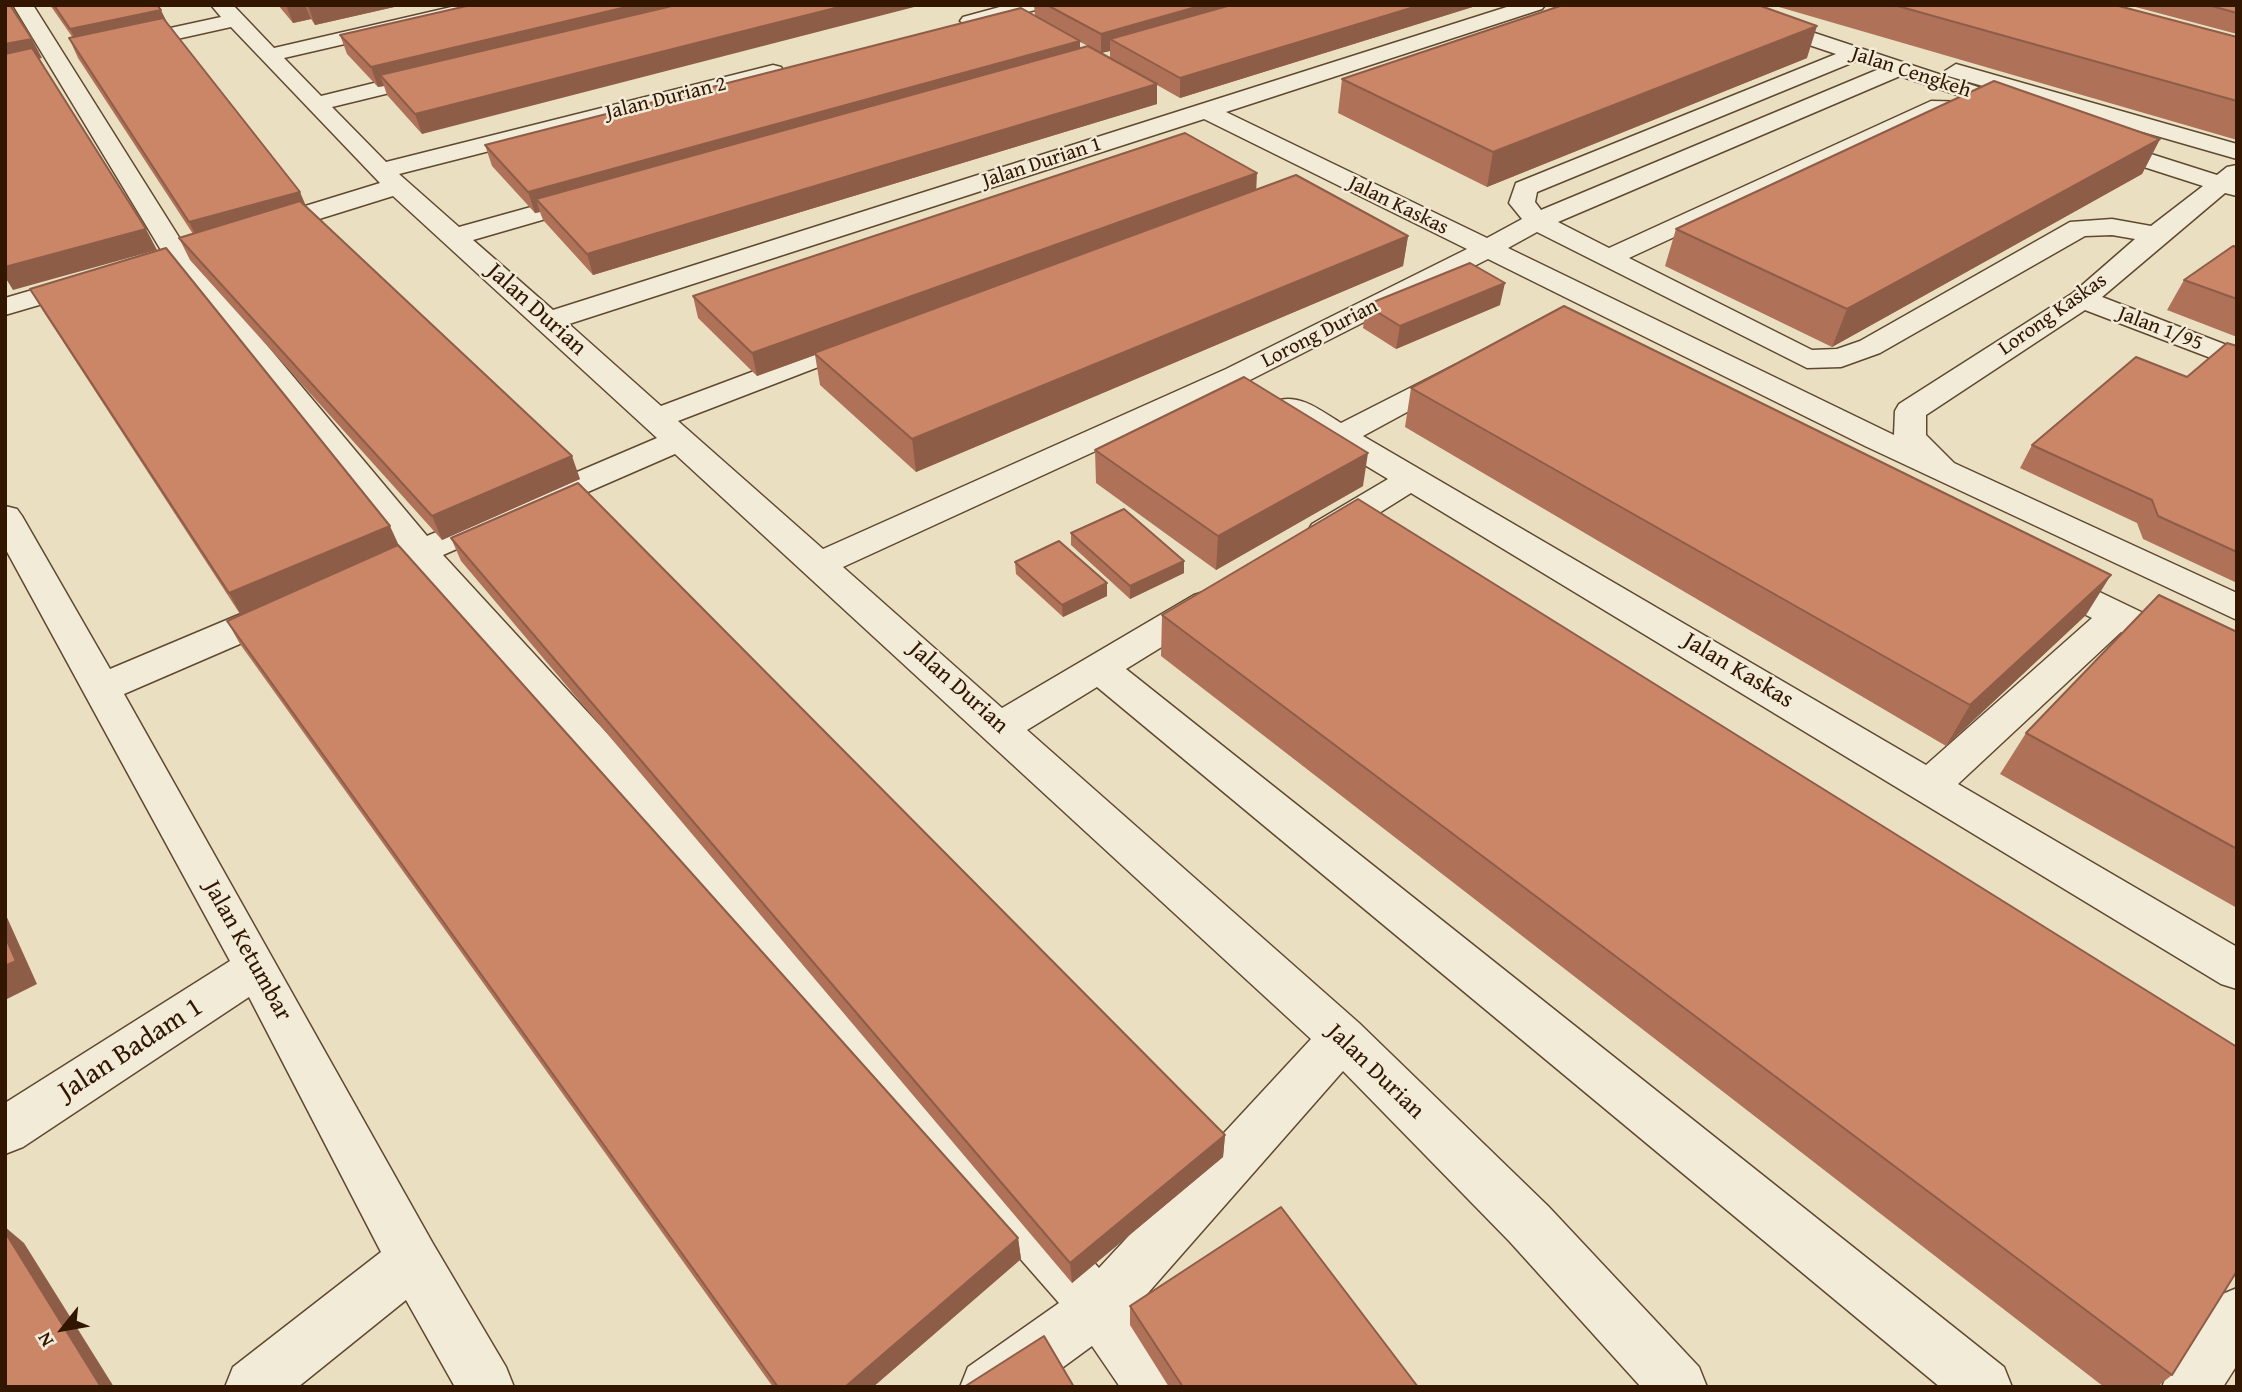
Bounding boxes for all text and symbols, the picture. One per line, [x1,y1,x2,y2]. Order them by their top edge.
street label: Jalan Cengkeh [1848,42,1974,104]
street label: Jalan Durian 2 [603,72,729,126]
street label: Jalan Durian 1 [979,132,1105,194]
street label: Jalan Kaskas [1344,171,1452,241]
street label: Jalan Durian [480,258,592,362]
street label: Lorong Kaskas [1994,268,2112,362]
street label: Lorong Durian [1258,294,1382,374]
street label: Jalan 1/95 [2114,301,2206,357]
street label: Jalan Kaskas [1677,627,1799,715]
street label: Jalan Durian [902,636,1014,740]
street label: Jalan Ketumbar [197,876,297,1026]
street label: Jalan Badam 1 [53,991,209,1109]
street label: Jalan Durian [1320,1018,1430,1126]
north arrow [28,1294,98,1364]
text: N [30,1327,60,1352]

